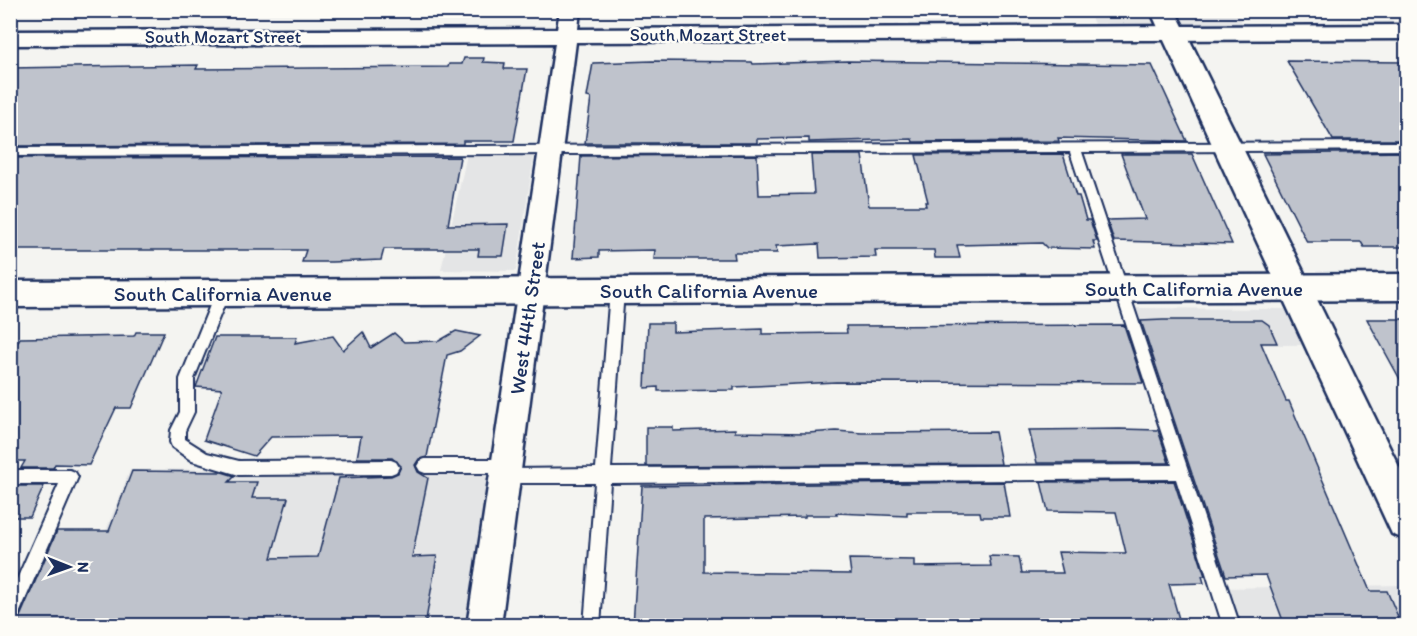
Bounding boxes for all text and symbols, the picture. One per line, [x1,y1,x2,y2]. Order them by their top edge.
street label: South Mozart Street [630,24,786,46]
street label: South Mozart Street [145,26,301,48]
street label: West 44th Street [504,240,550,396]
street label: South California Avenue [1085,276,1303,301]
street label: South California Avenue [600,278,818,303]
street label: South California Avenue [114,281,332,306]
north arrow [39,537,99,597]
text: N [74,562,93,573]

